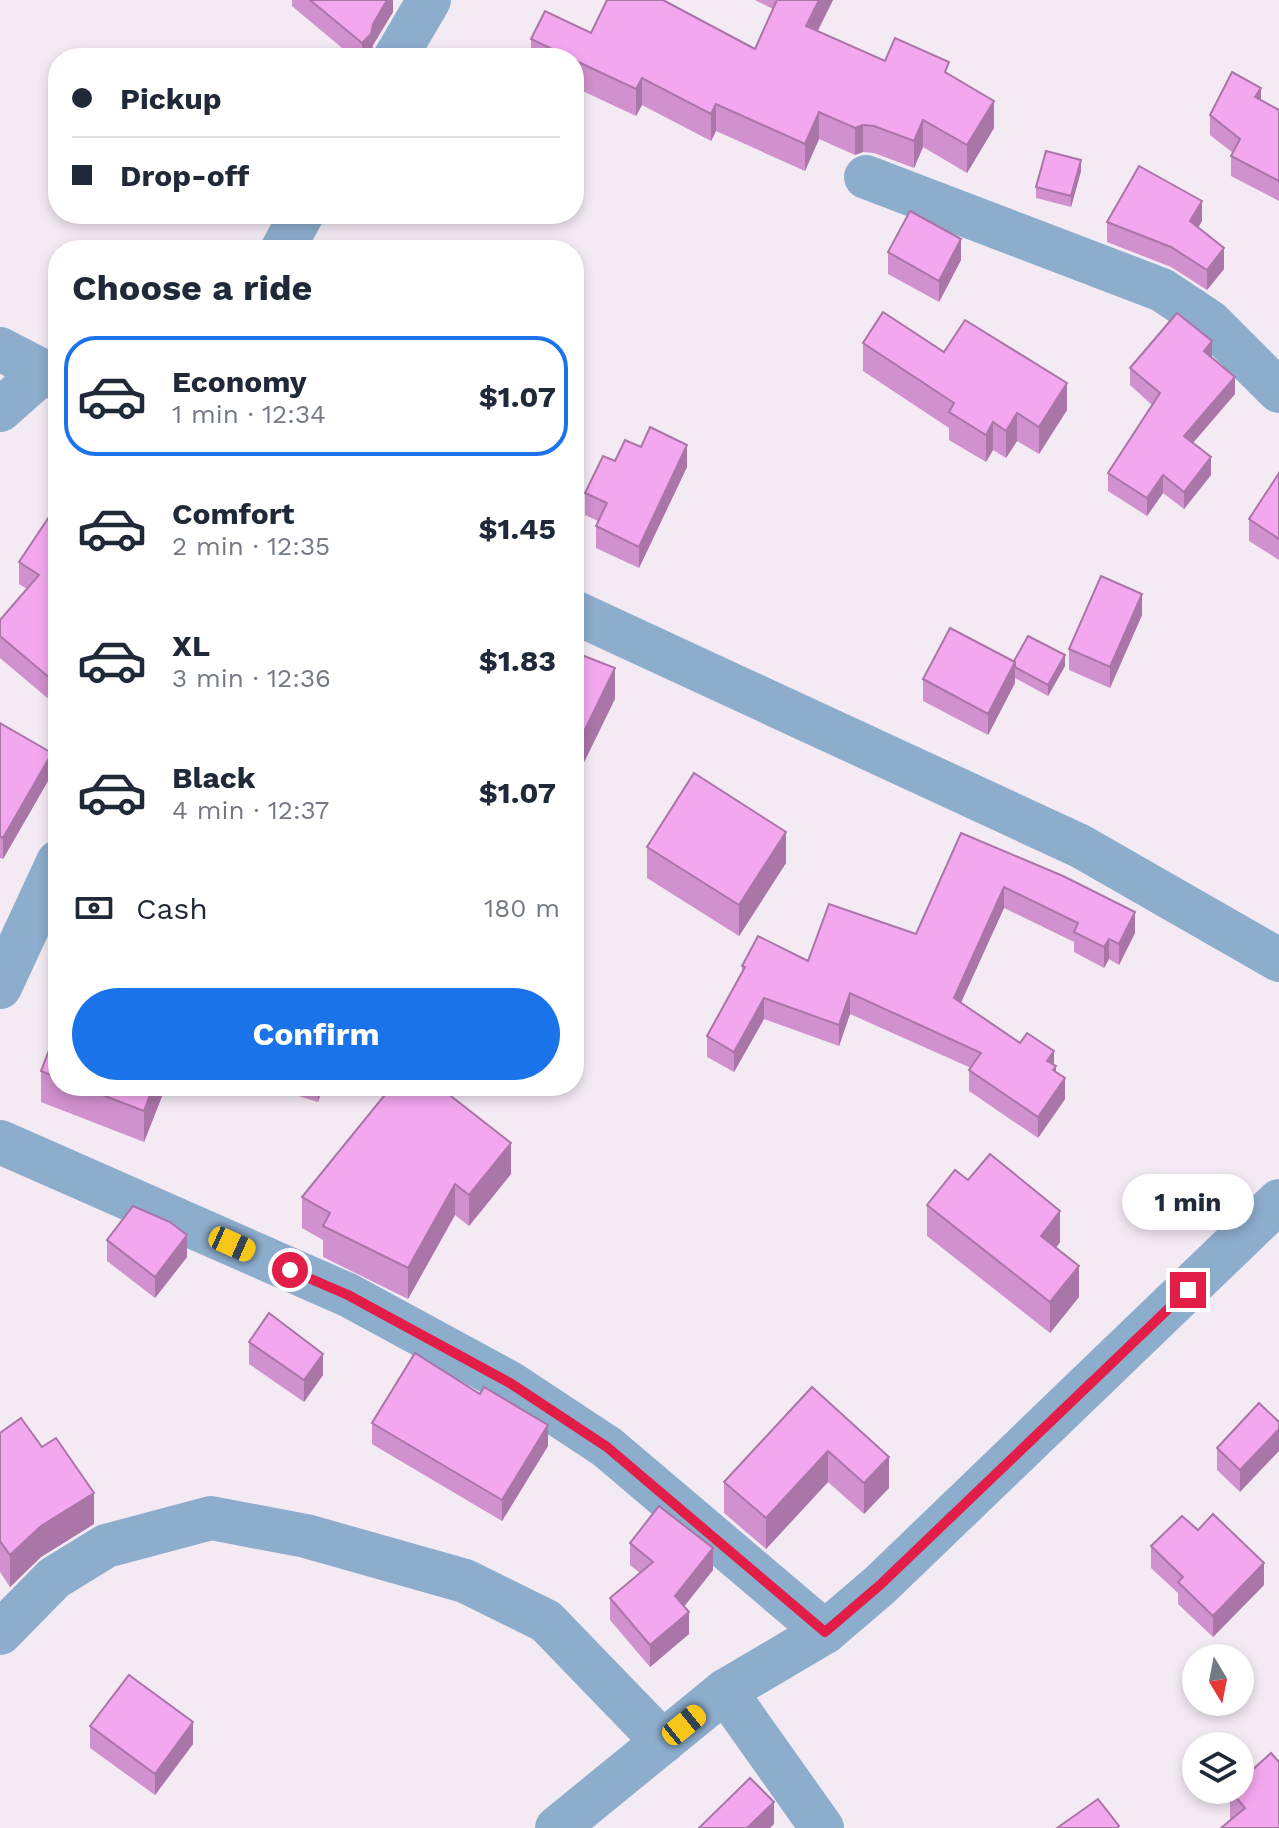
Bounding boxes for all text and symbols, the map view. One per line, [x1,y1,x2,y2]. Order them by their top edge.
text: Pickup [120,81,222,116]
text: Drop-off [120,158,249,193]
text: Choose a ride [72,267,312,309]
icon: car [76,360,148,432]
text: Economy [172,364,307,399]
text: $1.07 [479,379,556,414]
text: 1 min · 12:34 [172,399,326,429]
icon: car [76,492,148,564]
text: Comfort [172,496,294,531]
text: $1.45 [478,511,556,546]
text: 2 min · 12:35 [172,531,330,561]
icon: car [76,624,148,696]
text: XL [172,628,210,663]
text: $1.83 [479,643,556,678]
text: 3 min · 12:36 [172,663,331,693]
icon: car [76,756,148,828]
text: Black [172,760,256,795]
text: $1.07 [479,775,556,810]
text: 4 min · 12:37 [172,795,329,825]
icon: cash [72,886,116,930]
text: Cash [136,891,208,926]
text: 180 m [484,893,560,923]
button: Confirm [72,988,560,1080]
callout: 1 min [1122,1174,1254,1230]
text: 1 min [1155,1187,1221,1217]
car [205,1223,259,1265]
route start [272,1252,308,1288]
route end [1170,1272,1206,1308]
north arrow [1182,1644,1254,1716]
map controls [1182,1644,1254,1804]
car [658,1701,710,1749]
button: layers [1182,1732,1254,1804]

